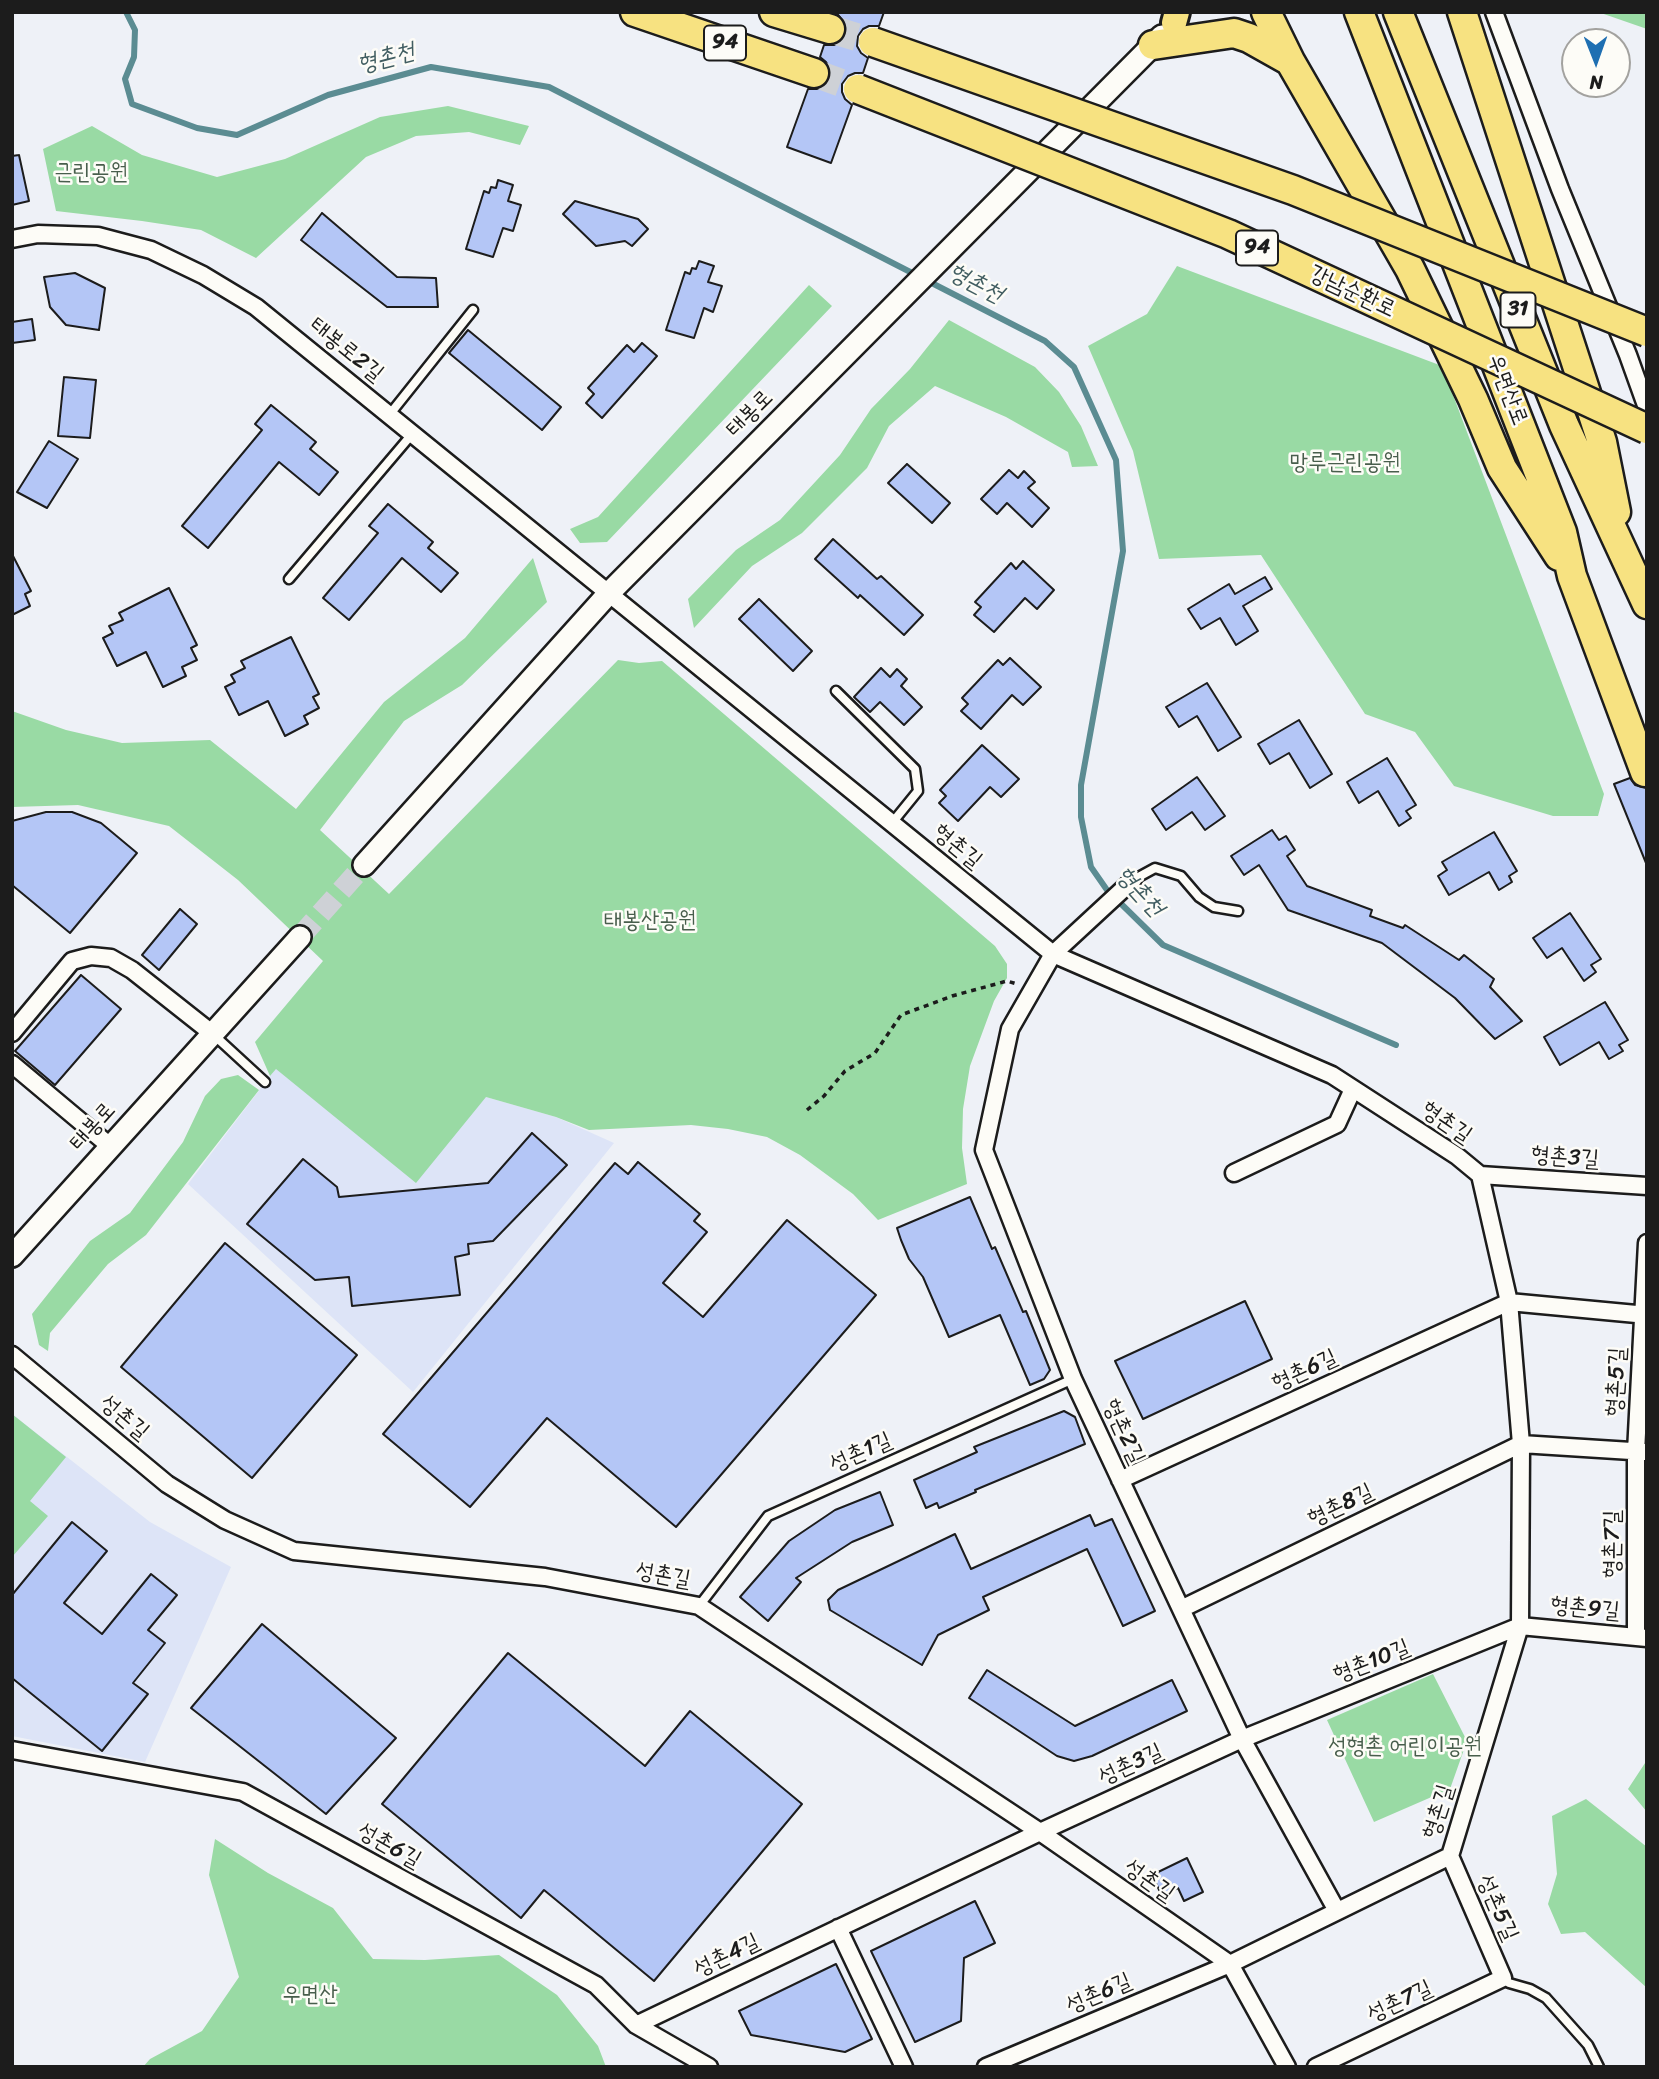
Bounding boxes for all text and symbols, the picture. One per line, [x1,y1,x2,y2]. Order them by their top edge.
road number: 94 [704,26,746,60]
north arrow [1561,28,1631,98]
water label: 형촌천 [354,38,418,80]
text: N [1589,66,1603,99]
park label: 근린공원 [54,159,128,187]
road number: 94 [1236,230,1278,266]
water label: 형촌천 [943,258,1007,310]
street label: 강남순환로 [1304,260,1400,324]
road number: 31 [1500,292,1536,328]
street label: 태봉로2길 [303,312,389,388]
street label: 우면산로 [1481,350,1533,430]
street label: 태봉로 [721,385,779,443]
park label: 망루근린공원 [1289,449,1401,477]
street label: 형촌길 [927,819,987,875]
water label: 형촌천 [1109,861,1169,923]
park label: 태봉산공원 [604,907,696,935]
street label: 형촌길 [1415,1096,1477,1150]
street label: 태봉로 [64,1097,122,1157]
street label: 형촌3길 [1530,1142,1600,1174]
street label: 형촌6길 [1268,1344,1342,1398]
street label: 형촌5길 [1601,1347,1633,1417]
street label: 성촌길 [94,1390,154,1446]
street label: 형촌2길 [1096,1395,1150,1469]
street label: 성촌1길 [826,1427,896,1479]
street label: 형촌8길 [1304,1478,1378,1534]
street label: 형촌7길 [1599,1510,1627,1578]
street label: 성촌길 [633,1558,693,1594]
street label: 형촌9길 [1549,1592,1621,1626]
street label: 형촌10길 [1330,1634,1414,1690]
park label: 성형촌 어린이공원 [1328,1733,1482,1761]
street label: 성촌3길 [1094,1738,1168,1792]
street label: 형촌길 [1418,1781,1460,1843]
street label: 성촌6길 [352,1817,426,1875]
street label: 성촌길 [1118,1854,1180,1908]
street label: 성촌5길 [1470,1871,1524,1945]
street label: 성촌4길 [690,1928,764,1984]
street label: 성촌6길 [1062,1968,1136,2020]
street label: 성촌7길 [1363,1975,1437,2029]
park label: 우면산 [282,1981,338,2009]

